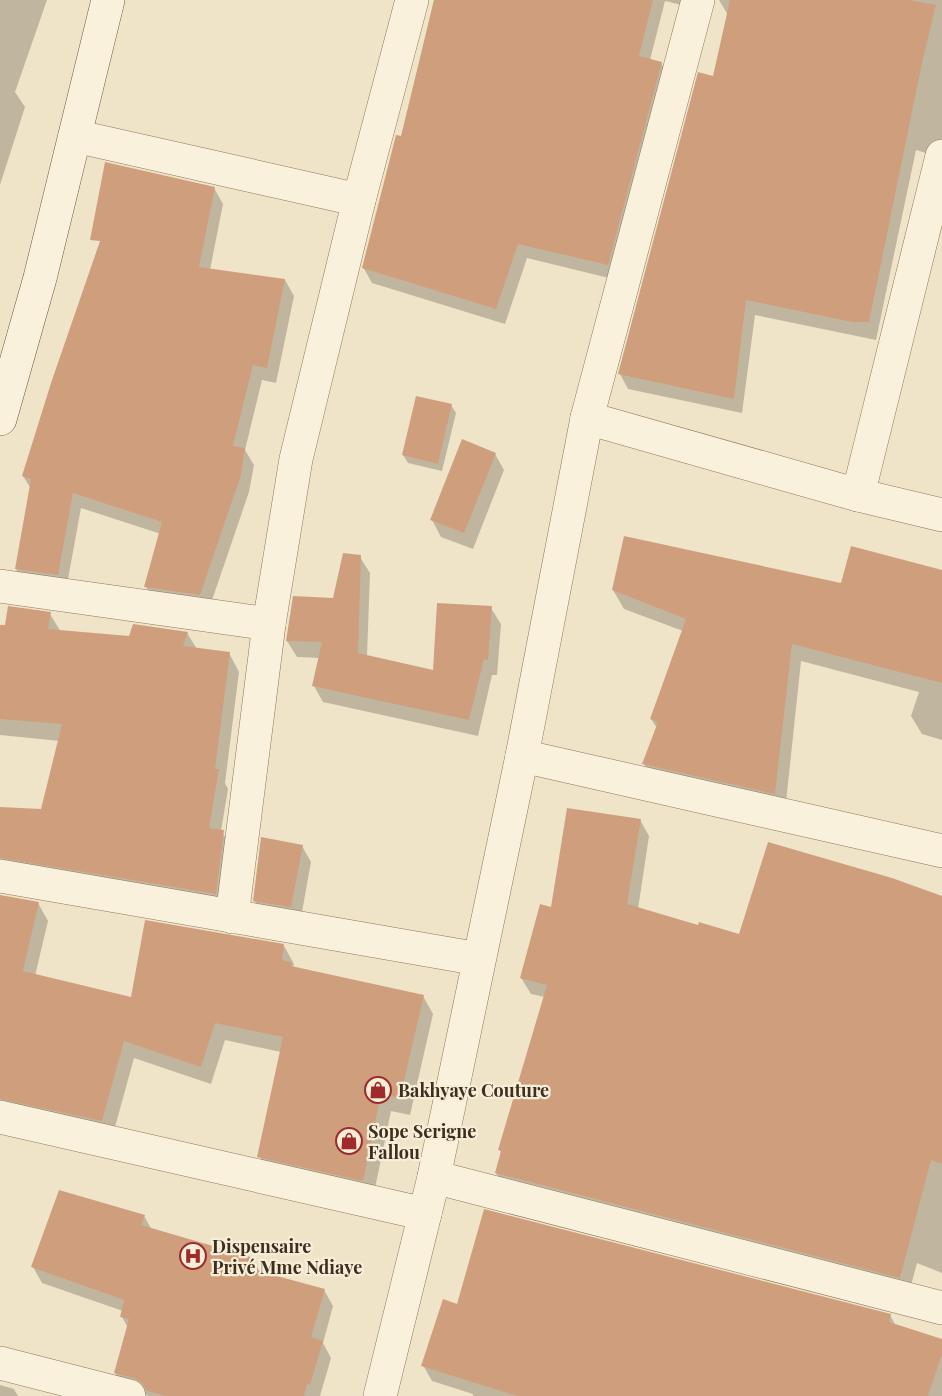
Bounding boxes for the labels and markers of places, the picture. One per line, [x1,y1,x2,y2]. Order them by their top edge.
shop icon: Bakhyaye Couture [363,1075,393,1105]
place label: Bakhyaye Couture [398,1078,549,1102]
place label: Sope Serigne Fallou [368,1119,476,1164]
shop icon: Sope Serigne Fallou [334,1126,364,1156]
place label: Dispensaire Privé Mme Ndiaye [212,1234,362,1279]
hospital icon: Dispensaire Privé Mme Ndiaye [178,1241,208,1271]

